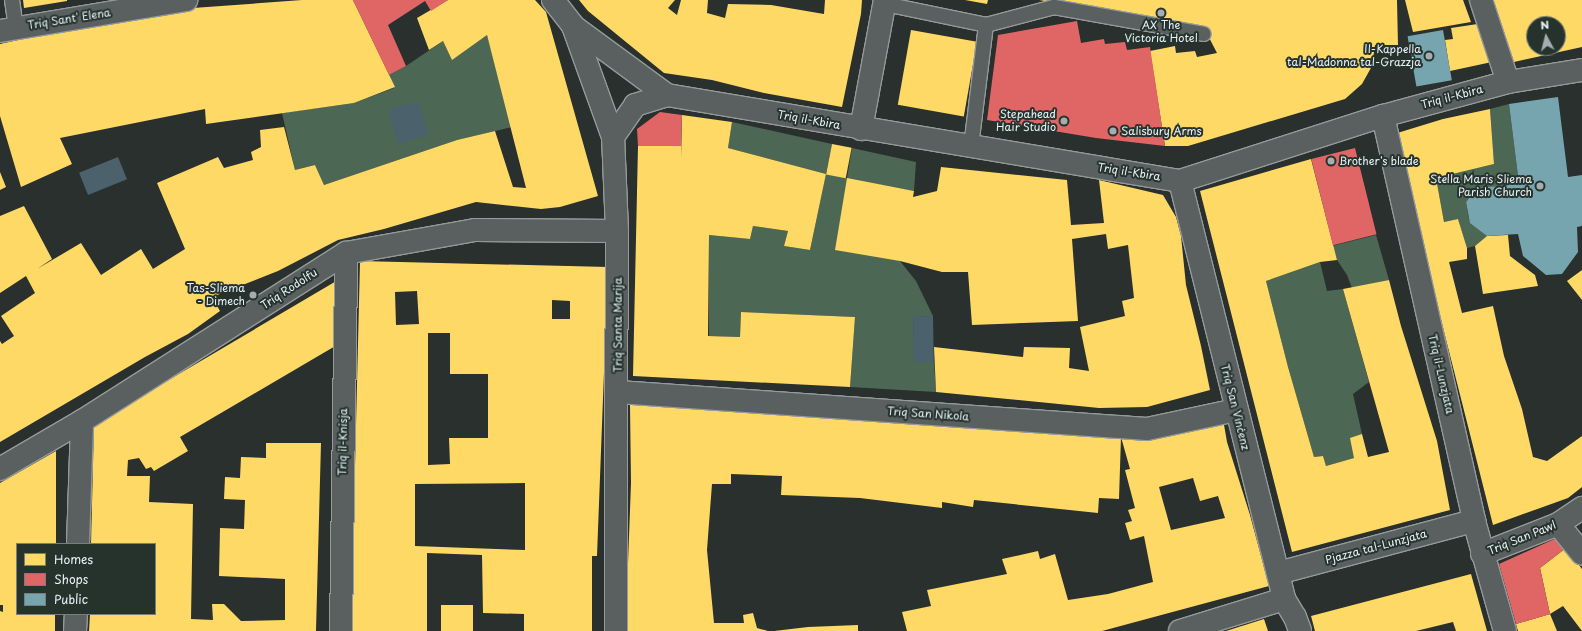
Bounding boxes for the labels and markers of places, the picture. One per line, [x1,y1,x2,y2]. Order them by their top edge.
marker: AX The Victoria Hotel [1156,8,1166,18]
place label: AX The Victoria Hotel [1124,19,1198,45]
place label: Il-Kappella tal-Madonna tal-Grazzja [1288,43,1421,69]
marker: Il-Kappella tal-Madonna tal-Grazzja [1424,51,1434,61]
place label: Stepahead Hair Studio [996,108,1056,134]
marker: Stepahead Hair Studio [1059,116,1069,126]
place label: Salisbury Arms [1121,124,1202,138]
marker: Salisbury Arms [1108,126,1118,136]
place label: Brother's blade [1339,154,1419,168]
marker: Brother's blade [1326,156,1336,166]
place label: Stella Maris Sliema Parish Church [1430,173,1532,199]
marker: Stella Maris Sliema Parish Church [1535,181,1545,191]
place label: Tas-Sliema - Dimech [186,282,245,308]
marker: Tas-Sliema - Dimech [248,290,258,300]

